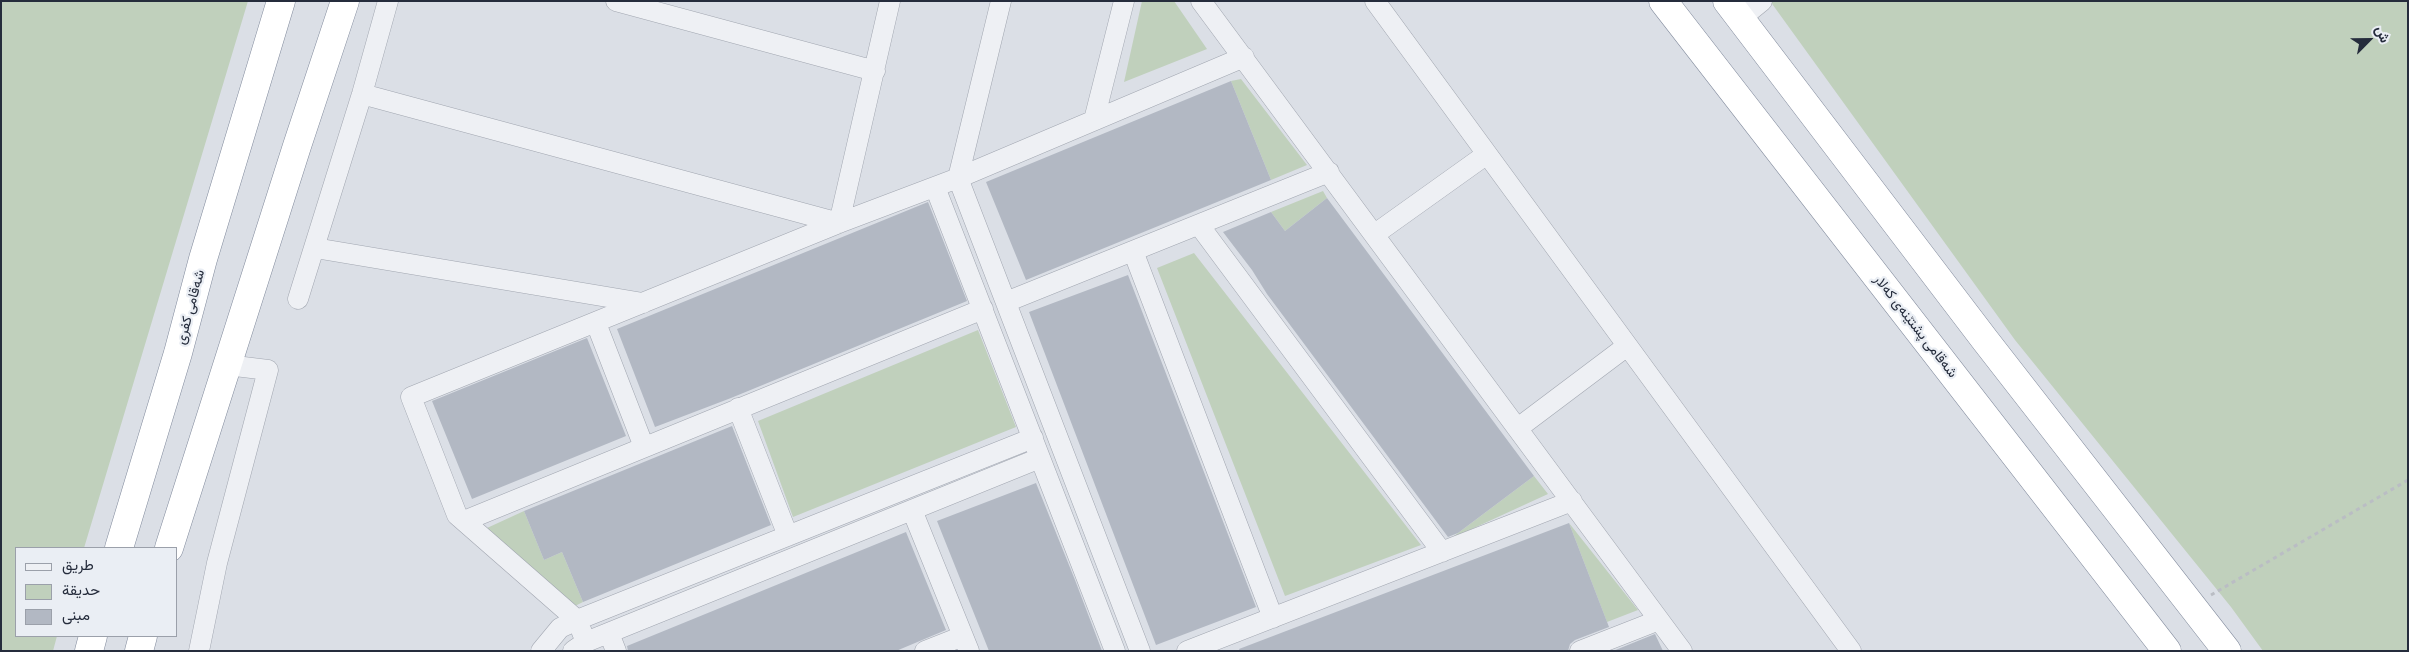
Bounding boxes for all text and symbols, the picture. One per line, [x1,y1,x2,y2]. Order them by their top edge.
north arrow [2344,15,2394,65]
text: ش [2372,23,2393,45]
street label: شەقامی کفری [172,268,208,346]
street label: شەقامی پشتێنەی کەلار [1871,271,1961,381]
legend [15,547,178,637]
text: طريق [62,556,94,573]
text: حديقة [62,581,100,598]
text: مبنى [62,606,90,623]

